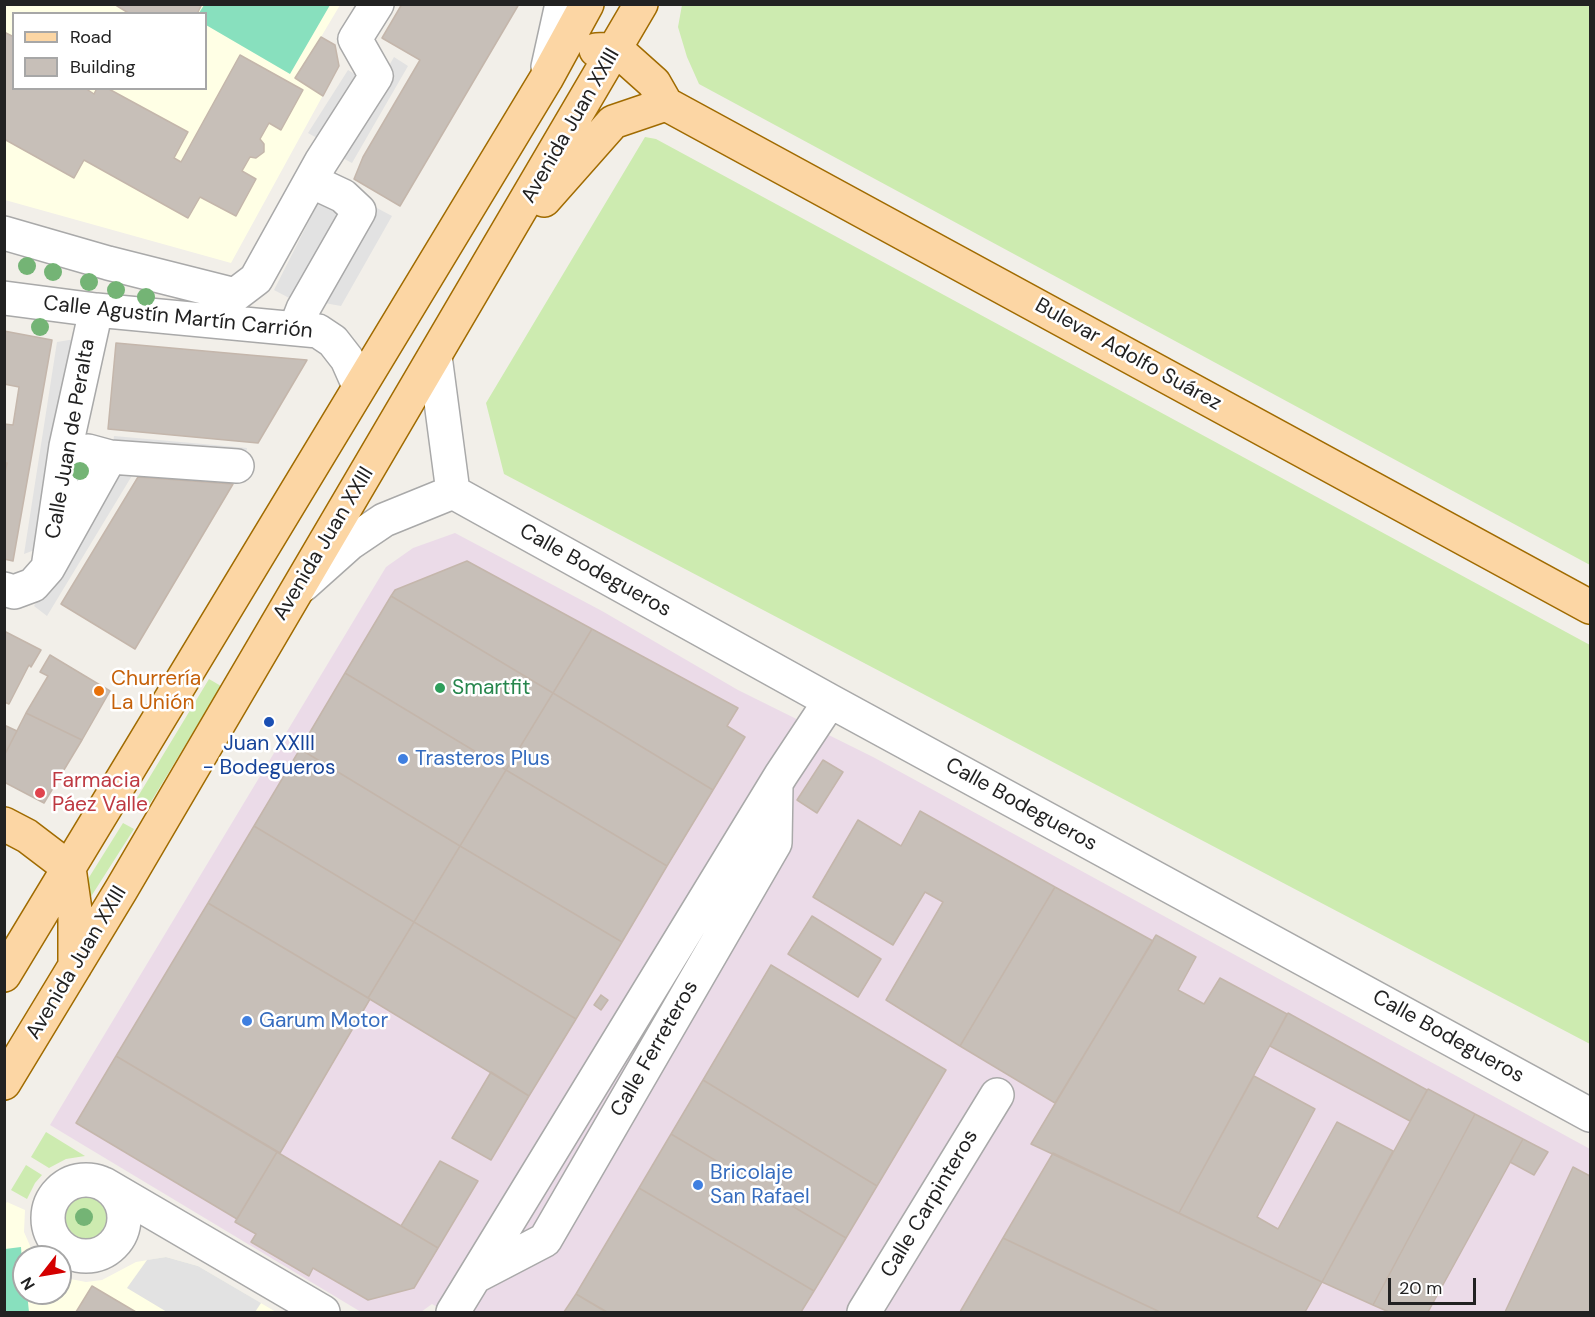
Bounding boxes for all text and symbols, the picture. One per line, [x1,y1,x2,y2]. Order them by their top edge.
legend [12,12,207,90]
text: Road [70,25,112,49]
street label: Avenida Juan XXIII [517,44,625,208]
text: Building [70,55,135,79]
street label: Calle Agustín Martín Carrión [42,291,314,345]
street label: Bulevar Adolfo Suárez [1030,293,1226,417]
street label: Calle Juan de Peralta [41,337,101,541]
street label: Avenida Juan XXIII [268,463,380,625]
street label: Calle Bodegueros [515,519,675,623]
place label: Churrería La Unión [111,666,201,716]
place label: Smartfit [452,675,530,701]
marker: Smartfit [433,681,447,695]
marker: Churrería La Unión [92,684,106,698]
marker: Juan XXIII - Bodegueros [262,715,276,729]
place label: Juan XXIII - Bodegueros [202,731,336,781]
place label: Trasteros Plus [415,746,550,772]
marker: Trasteros Plus [396,752,410,766]
street label: Calle Bodegueros [941,753,1101,857]
place label: Farmacia Páez Valle [52,768,148,818]
marker: Farmacia Páez Valle [33,786,47,800]
street label: Avenida Juan XXIII [21,882,133,1044]
street label: Calle Ferreteros [606,976,704,1122]
street label: Calle Bodegueros [1368,985,1528,1089]
place label: Garum Motor [259,1008,388,1034]
marker: Garum Motor [240,1014,254,1028]
street label: Calle Carpinteros [876,1125,984,1283]
place label: Bricolaje San Rafael [710,1160,810,1210]
marker: Bricolaje San Rafael [691,1178,705,1192]
north arrow [12,1245,72,1305]
scale bar [1391,1266,1480,1304]
text: N [16,1273,40,1294]
text: 20 m [1399,1276,1442,1300]

